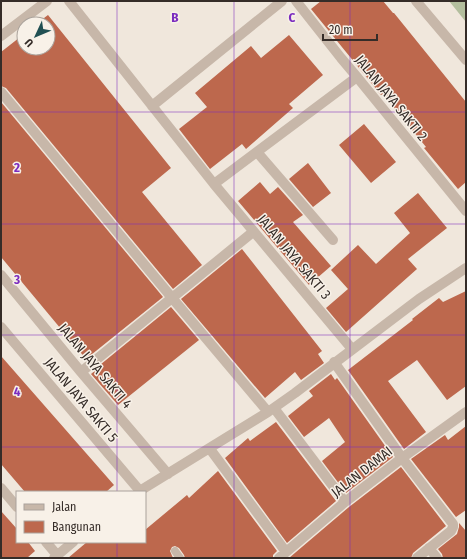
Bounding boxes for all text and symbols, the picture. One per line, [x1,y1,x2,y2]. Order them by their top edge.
text: B [171,10,179,25]
text: C [289,10,296,25]
north arrow [16,16,56,56]
scale bar [323,16,377,42]
text: 20 m [329,23,353,37]
text: U [22,36,36,49]
street label: JALAN JAYA SAKTI 2 [351,52,431,144]
text: 2 [13,160,20,175]
street label: JALAN JAYA SAKTI 3 [254,211,334,303]
text: 3 [13,272,20,287]
street label: JALAN JAYA SAKTI 4 [54,320,136,412]
street label: JALAN JAYA SAKTI 5 [41,354,121,446]
text: 4 [14,384,21,399]
street label: JALAN DAMAI [328,443,396,501]
legend [16,491,146,543]
text: Jalan [52,500,76,514]
text: Bangunan [52,520,101,534]

